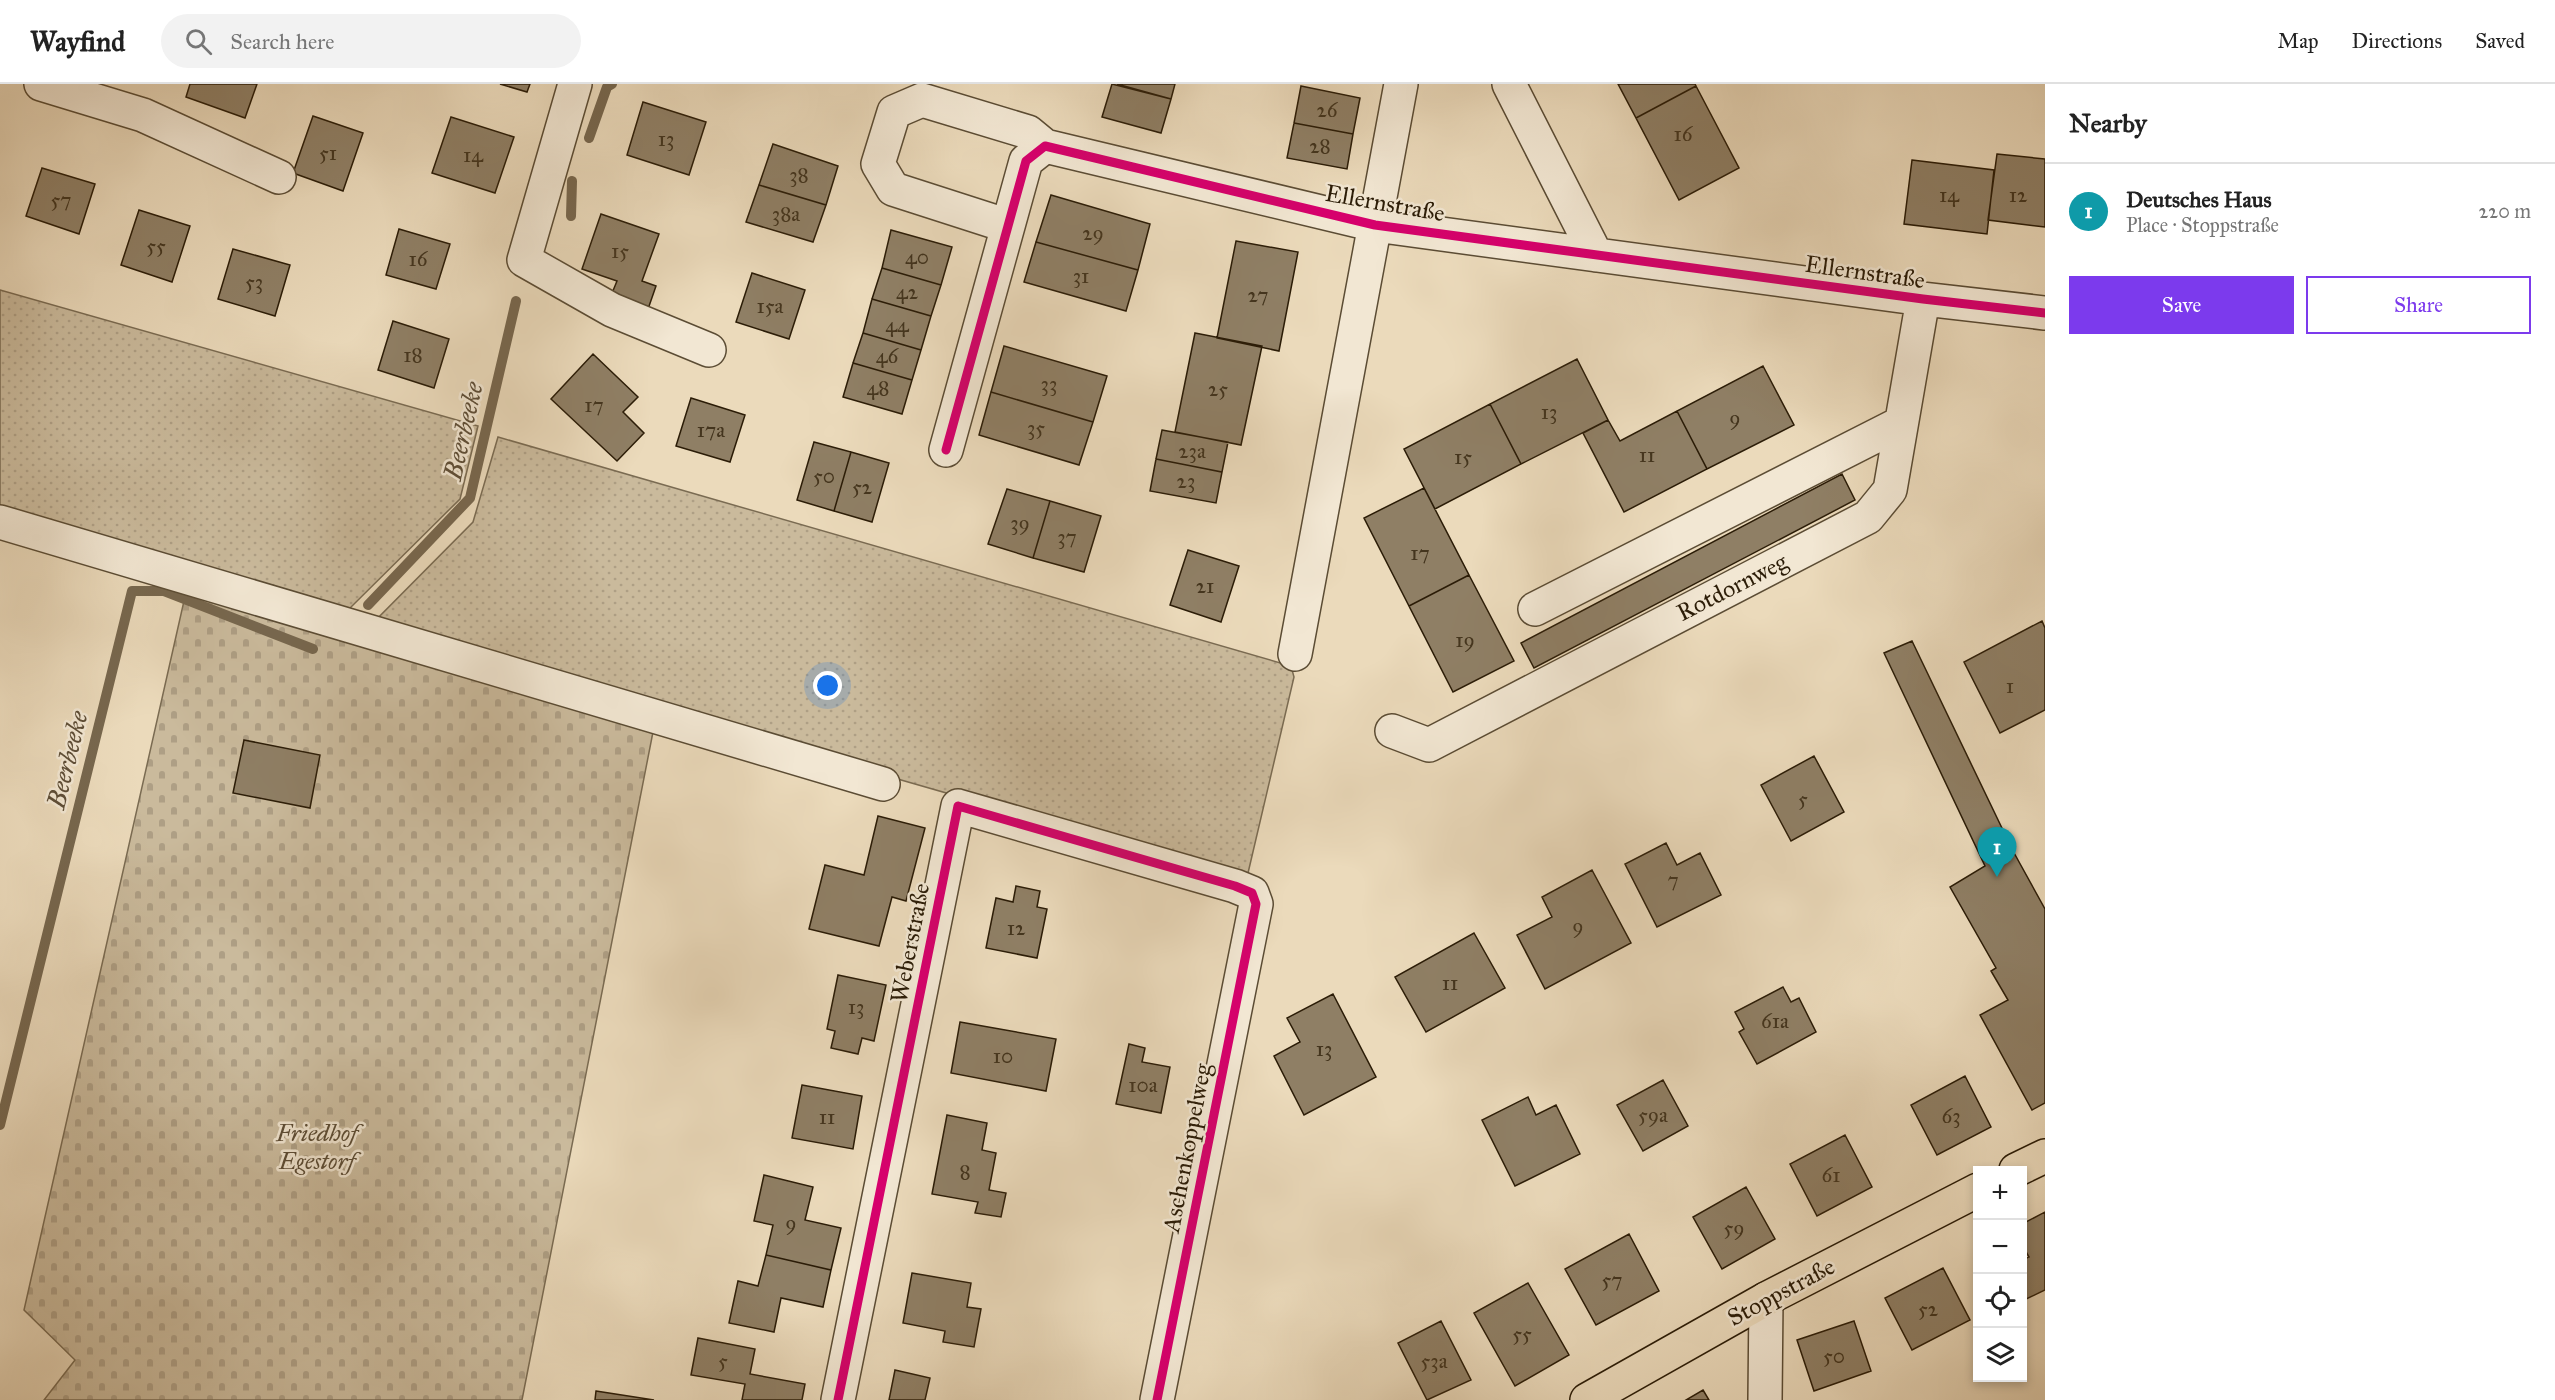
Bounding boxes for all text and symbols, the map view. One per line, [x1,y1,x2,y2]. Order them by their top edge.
search box [161,14,581,68]
text: Wayfind [30,24,125,59]
icon: search [182,25,215,58]
text: Search here [230,28,334,55]
text: Map [2278,28,2319,54]
text: Directions [2352,28,2442,54]
text: Saved [2475,28,2525,54]
house number: 26 [1316,97,1339,123]
text: Nearby [2069,107,2147,139]
house number: 16 [1673,121,1694,147]
house number: 13 [658,126,674,152]
house number: 28 [1309,133,1331,159]
house number: 51 [319,140,337,166]
house number: 14 [463,142,484,168]
house number: 38 [789,162,809,188]
street label: Ellernstraße [1323,178,1447,228]
house number: 14 [1939,182,1960,208]
house number: 12 [2009,182,2028,208]
text: Deutsches Haus [2126,186,2272,213]
house number: 57 [51,187,71,213]
text: 1 [2085,199,2092,223]
text: 220 m [2479,199,2531,223]
house number: 38a [772,201,800,227]
text: Place · Stoppstraße [2126,213,2279,237]
house number: 29 [1082,220,1104,246]
house number: 55 [146,233,166,259]
house number: 15 [611,238,629,264]
house number: 40 [905,244,929,270]
house number: 16 [408,246,429,272]
street label: Ellernstraße [1803,249,1927,295]
house number: 31 [1073,263,1089,289]
house number: 53 [245,269,263,295]
button: Save [2069,276,2294,334]
button: Share [2306,276,2531,334]
house number: 42 [896,279,919,305]
house number: 27 [1248,282,1269,308]
house number: 15a [757,293,784,319]
house number: 44 [885,312,910,338]
house number: 18 [403,342,423,368]
house number: 46 [876,343,899,369]
house number: 33 [1041,371,1057,397]
house number: 48 [867,375,889,401]
house number: 25 [1208,376,1228,402]
water label: Beerbeeke [436,378,490,484]
house number: 17 [584,392,604,418]
house number: 13 [1541,399,1557,425]
house number: 9 [1729,405,1741,431]
house number: 35 [1027,415,1045,441]
house number: 17a [697,417,725,443]
house number: 23a [1178,438,1206,464]
house number: 11 [1639,442,1655,468]
house number: 15 [1454,444,1472,470]
house number: 50 [813,463,835,489]
house number: 23 [1177,468,1195,494]
house number: 52 [852,474,873,500]
house number: 39 [1010,510,1030,536]
house number: 37 [1057,524,1077,550]
house number: 17 [1410,540,1430,566]
street label: Rotdornweg [1672,546,1793,628]
house number: 21 [1196,573,1214,599]
house number: 19 [1455,627,1475,653]
your location [813,671,842,700]
house number: 1 [2006,673,2014,699]
water label: Beerbeeke [39,707,95,813]
house number: 5 [1798,786,1808,812]
pin: 1 [1978,828,2016,877]
house number: 7 [1667,867,1679,893]
street label: Weberstraße [884,881,936,1005]
house number: 9 [1572,913,1584,939]
house number: 12 [1007,915,1026,941]
house number: 11 [1442,970,1458,996]
house number: 13 [848,994,864,1020]
house number: 61a [1761,1008,1789,1034]
house number: 13 [1316,1036,1332,1062]
house number: 10 [993,1043,1013,1069]
street label: Aschenkoppelweg [1156,1060,1218,1236]
house number: 10a [1128,1072,1158,1098]
house number: 59a [1638,1102,1668,1128]
house number: 63 [1941,1103,1961,1129]
house number: 11 [819,1104,835,1130]
park label: Friedhof Egestorf [275,1118,364,1176]
house number: 8 [959,1159,971,1185]
house number: 61 [1822,1162,1840,1188]
map controls [1973,1166,2027,1382]
button: + [1973,1166,2027,1220]
house number: 9 [785,1210,797,1236]
house number: 59 [1723,1215,1745,1241]
button: − [1973,1220,2027,1274]
street label: Stoppstraße [1722,1251,1840,1333]
house number: 57 [1602,1267,1622,1293]
button: locate [1973,1274,2027,1328]
house number: 52 [1918,1296,1939,1322]
house number: 55 [1512,1321,1532,1347]
button: layers [1973,1328,2027,1382]
house number: 50 [1823,1343,1845,1369]
house number: 5 [718,1348,728,1374]
house number: 53a [1420,1348,1448,1374]

